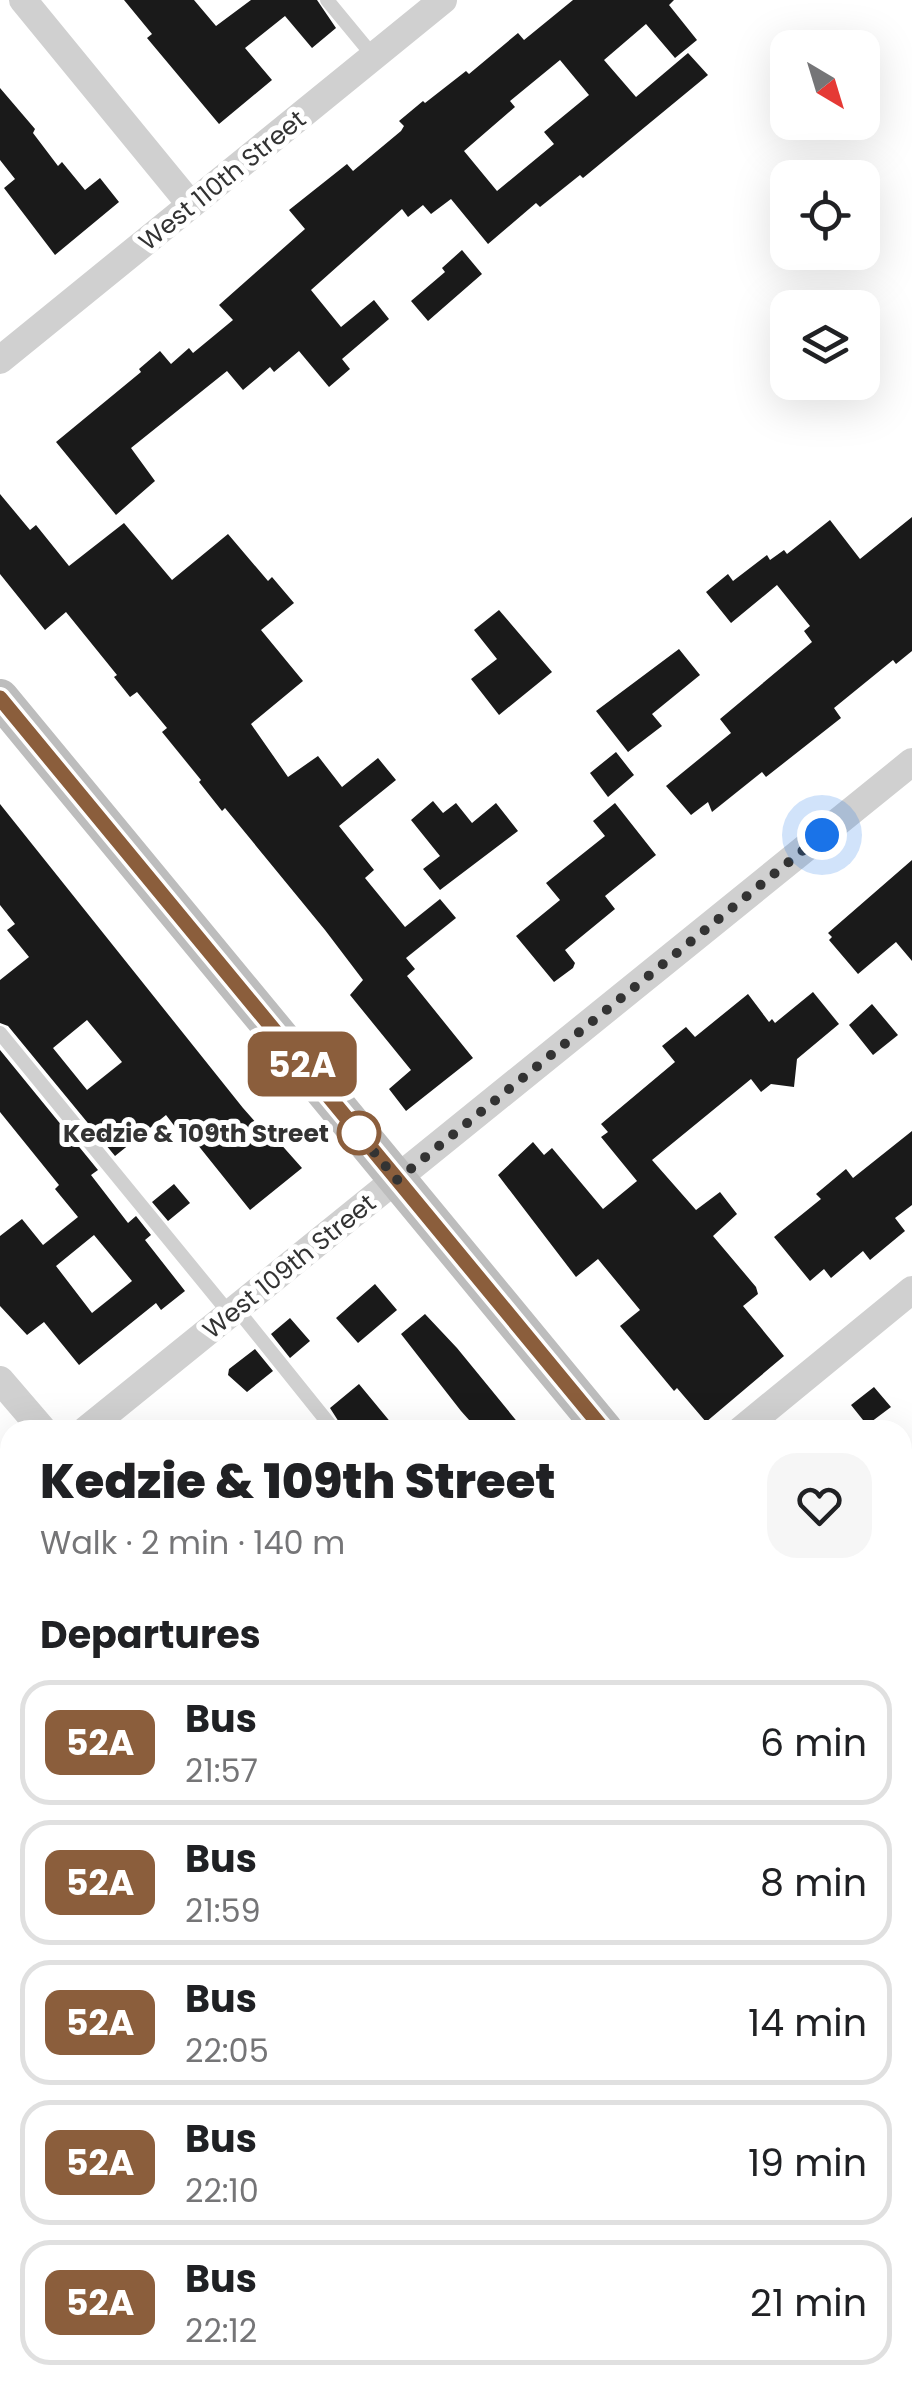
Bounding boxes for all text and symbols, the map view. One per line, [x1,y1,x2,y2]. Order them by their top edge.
north arrow [770,30,880,140]
map controls [770,30,880,400]
street label: West 110th Street [131,102,313,259]
button: locate [770,160,880,270]
button: layers [770,290,880,400]
your location [797,810,847,860]
line badge: 52A [244,1032,360,1096]
text: 52A [268,1040,336,1089]
marker: Kedzie & 109th Street [338,1112,380,1154]
place label: Kedzie & 109th Street [63,1116,329,1151]
street label: West 109th Street [195,1186,383,1347]
text: Kedzie & 109th Street [40,1448,555,1515]
button: heart [767,1453,872,1558]
text: Walk · 2 min · 140 m [40,1520,345,1565]
text: Departures [40,1608,261,1661]
text: Bus [185,1692,257,1745]
text: 6 min [760,1716,867,1769]
text: 52A [66,1718,134,1767]
text: 21:57 [185,1748,258,1793]
text: Bus [185,1832,257,1885]
text: 8 min [760,1856,867,1909]
text: 52A [66,1858,134,1907]
text: 21:59 [185,1888,261,1933]
text: Bus [185,1972,257,2025]
text: 14 min [748,1996,867,2049]
text: 52A [66,1998,134,2047]
text: 22:05 [185,2028,269,2073]
text: Bus [185,2112,257,2165]
text: 19 min [748,2136,867,2189]
text: 52A [66,2138,134,2187]
text: 22:10 [185,2168,259,2213]
text: Bus [185,2252,257,2305]
text: 21 min [750,2276,867,2329]
text: 52A [66,2278,134,2327]
text: 22:12 [185,2308,257,2353]

